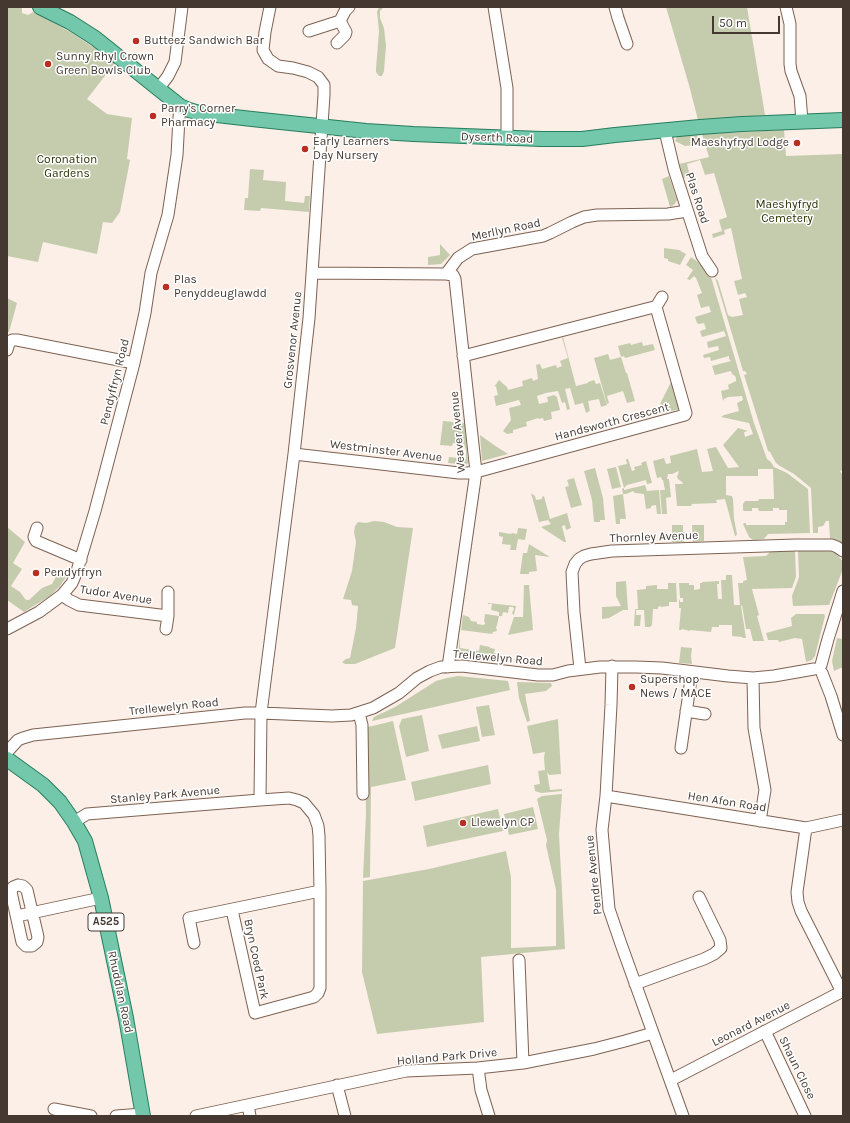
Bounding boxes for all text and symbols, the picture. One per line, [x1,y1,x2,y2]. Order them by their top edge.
scale bar [714,8,782,34]
text: 50 m [719,16,747,30]
place label: Butteez Sandwich Bar [144,34,264,48]
marker: Butteez Sandwich Bar [131,36,141,46]
place label: Sunny Rhyl Crown Green Bowls Club [56,50,154,78]
marker: Sunny Rhyl Crown Green Bowls Club [43,59,53,69]
place label: Parry's Corner Pharmacy [161,102,235,130]
marker: Parry's Corner Pharmacy [148,111,158,121]
street label: Dyserth Road [461,130,533,146]
place label: Early Learners Day Nursery [313,135,389,163]
place label: Maeshyfryd Lodge [691,136,789,150]
marker: Maeshyfryd Lodge [792,138,802,148]
marker: Early Learners Day Nursery [300,144,310,154]
park label: Coronation Gardens [37,153,97,181]
street label: Plas Road [682,170,712,226]
park label: Maeshyfryd Cemetery [755,198,819,226]
street label: Merllyn Road [470,216,542,244]
place label: Plas Penyddeuglawdd [174,273,267,301]
marker: Plas Penyddeuglawdd [161,282,171,292]
street label: Grosvenor Avenue [281,291,305,389]
street label: Pendyffryn Road [97,337,133,427]
street label: Weaver Avenue [447,391,469,473]
street label: Handsworth Crescent [553,400,671,444]
street label: Westminster Avenue [329,437,443,465]
street label: Thornley Avenue [609,528,699,546]
place label: Pendyffryn [44,566,102,580]
marker: Pendyffryn [31,568,41,578]
street label: Tudor Avenue [79,582,153,608]
street label: Trellewelyn Road [453,647,543,669]
place label: Supershop News / MACE [640,673,711,701]
marker: Supershop News / MACE [627,682,637,692]
street label: Trellewelyn Road [128,695,220,719]
street label: Stanley Park Avenue [109,783,221,807]
street label: Hen Afon Road [687,789,767,815]
place label: Llewelyn CP [471,816,534,830]
marker: Llewelyn CP [458,818,468,828]
street label: Pendre Avenue [583,834,605,916]
road number: A525 [88,913,124,931]
street label: Bryn Coed Park [240,917,272,1001]
street label: Rhuddlan Road [104,950,136,1034]
street label: Leonard Avenue [709,998,793,1050]
street label: Shaun Close [776,1034,818,1102]
street label: Holland Park Drive [396,1045,498,1069]

